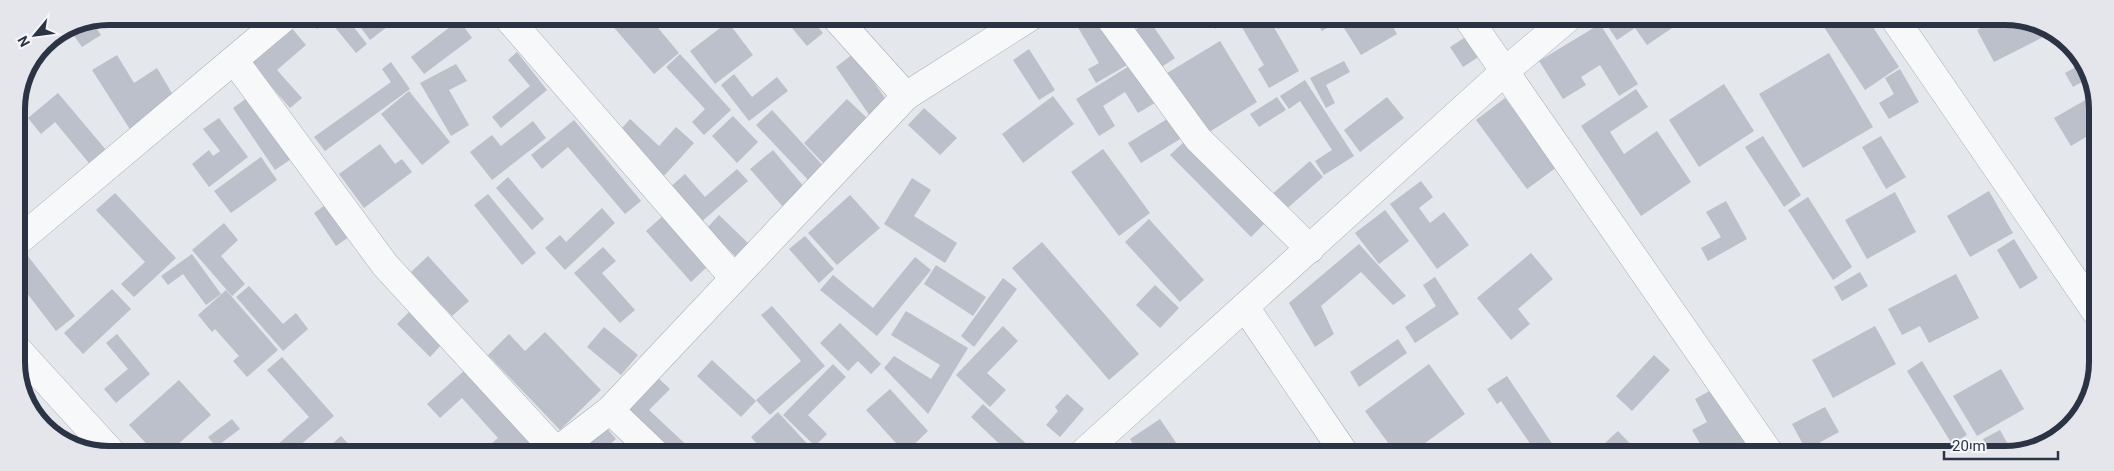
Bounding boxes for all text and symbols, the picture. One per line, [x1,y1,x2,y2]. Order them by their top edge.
north arrow [10,10,60,60]
text: N [14,33,33,50]
scale bar [1944,428,2058,460]
text: 20 m [1952,437,1986,455]

